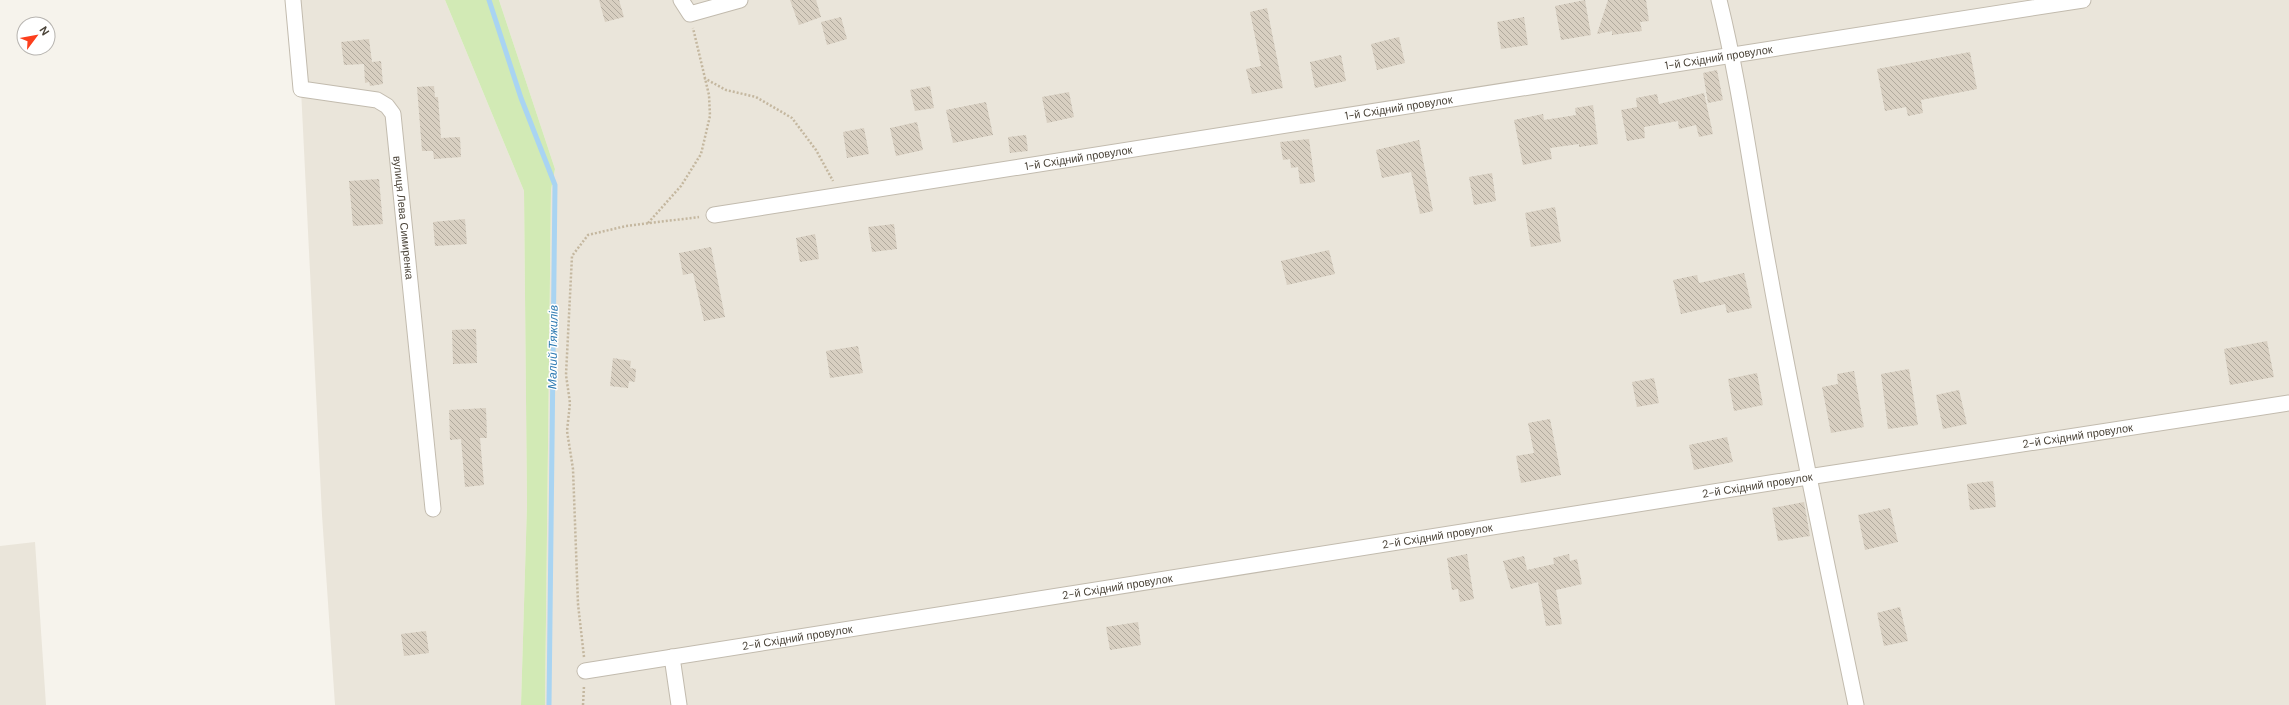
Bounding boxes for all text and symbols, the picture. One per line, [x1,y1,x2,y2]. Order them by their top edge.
north arrow [16,16,56,56]
text: N [36,24,53,38]
street label: 1-й Східний провулок [1664,42,1774,73]
street label: 1-й Східний провулок [1344,92,1454,123]
street label: 1-й Східний провулок [1024,142,1134,173]
street label: вулиця Лева Симиренка [390,155,417,281]
water label: Малий Тяжилів [544,305,562,389]
street label: 2-й Східний провулок [2021,420,2134,451]
street label: 2-й Східний провулок [1701,469,1814,501]
street label: 2-й Східний провулок [1381,520,1494,551]
street label: 2-й Східний провулок [1061,571,1174,602]
street label: 2-й Східний провулок [741,622,854,653]

